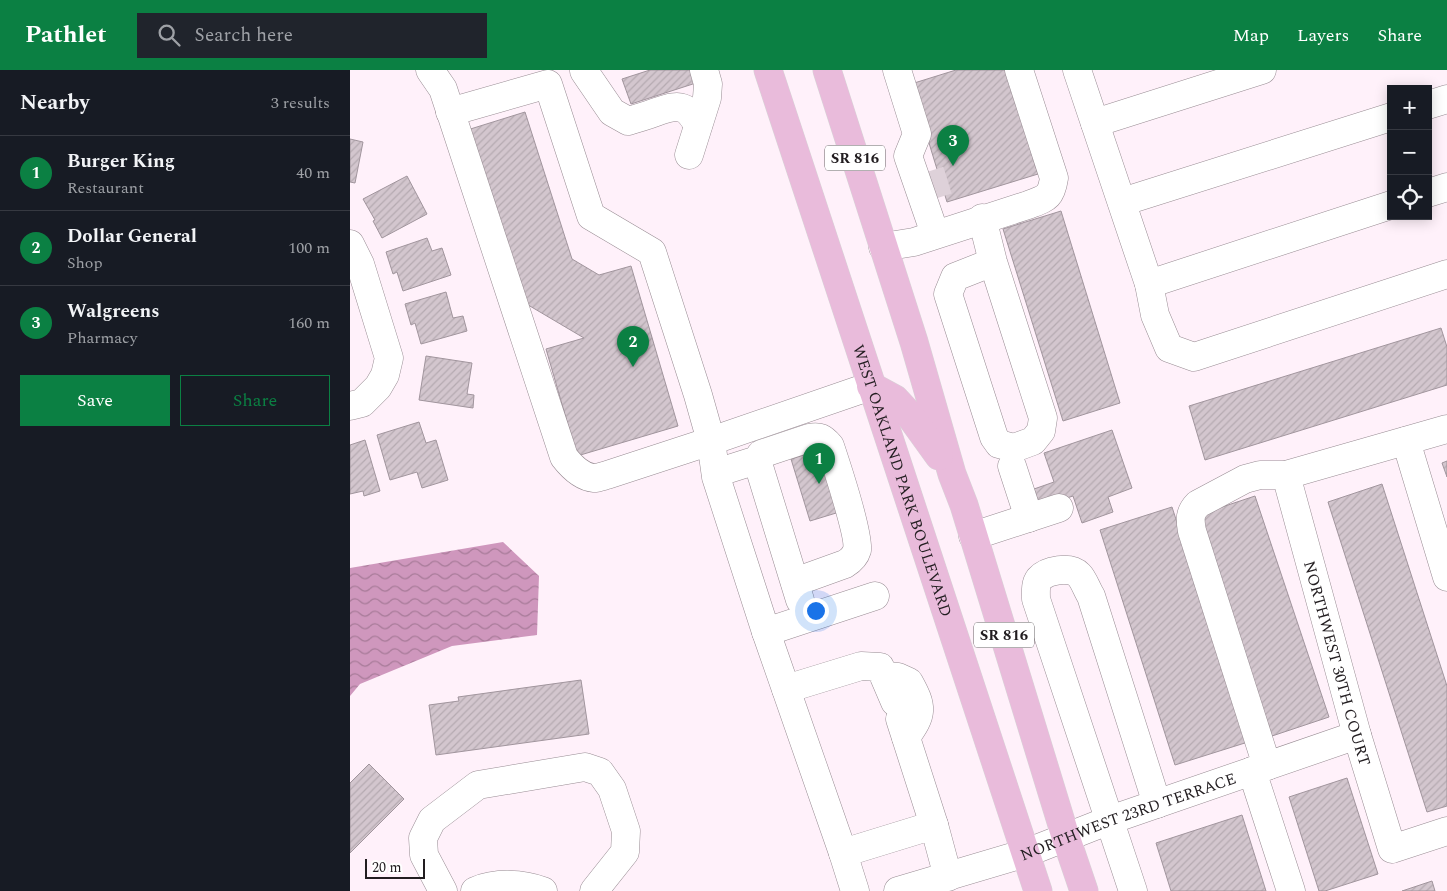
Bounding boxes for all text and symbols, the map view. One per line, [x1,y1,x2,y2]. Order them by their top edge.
search box [137,13,487,58]
text: Pathlet [25,17,107,53]
icon: search [155,21,183,49]
text: Search here [195,21,293,50]
text: Map [1233,22,1269,49]
text: Layers [1297,22,1349,49]
text: Share [1377,22,1422,49]
map controls [1387,85,1432,220]
button: + [1387,85,1432,130]
text: Nearby [20,87,90,119]
text: 3 results [271,91,330,115]
pin: 3 [937,125,969,166]
button: − [1387,130,1432,175]
road number: SR 816 [825,146,885,170]
text: Burger King [67,147,175,176]
text: 1 [32,161,40,185]
text: 40 m [296,161,330,185]
button: locate [1387,175,1432,220]
text: Restaurant [67,176,144,200]
text: Dollar General [67,222,197,251]
text: 2 [32,236,40,260]
text: 100 m [288,236,330,260]
text: Shop [67,251,103,275]
text: Walgreens [67,297,160,326]
text: 3 [32,311,40,335]
text: 160 m [288,311,330,335]
text: Pharmacy [67,326,137,350]
pin: 2 [617,326,649,367]
street label: WEST OAKLAND PARK BOULEVARD [846,341,958,620]
button: Save [20,375,170,426]
button: Share [180,375,330,426]
pin: 1 [803,443,835,484]
street label: NORTHWEST 30TH COURT [1297,558,1377,769]
your location [803,598,829,624]
road number: SR 816 [974,622,1034,648]
street label: NORTHWEST 23RD TERRACE [1017,767,1239,867]
scale bar [365,856,425,879]
text: 20 m [372,857,402,878]

